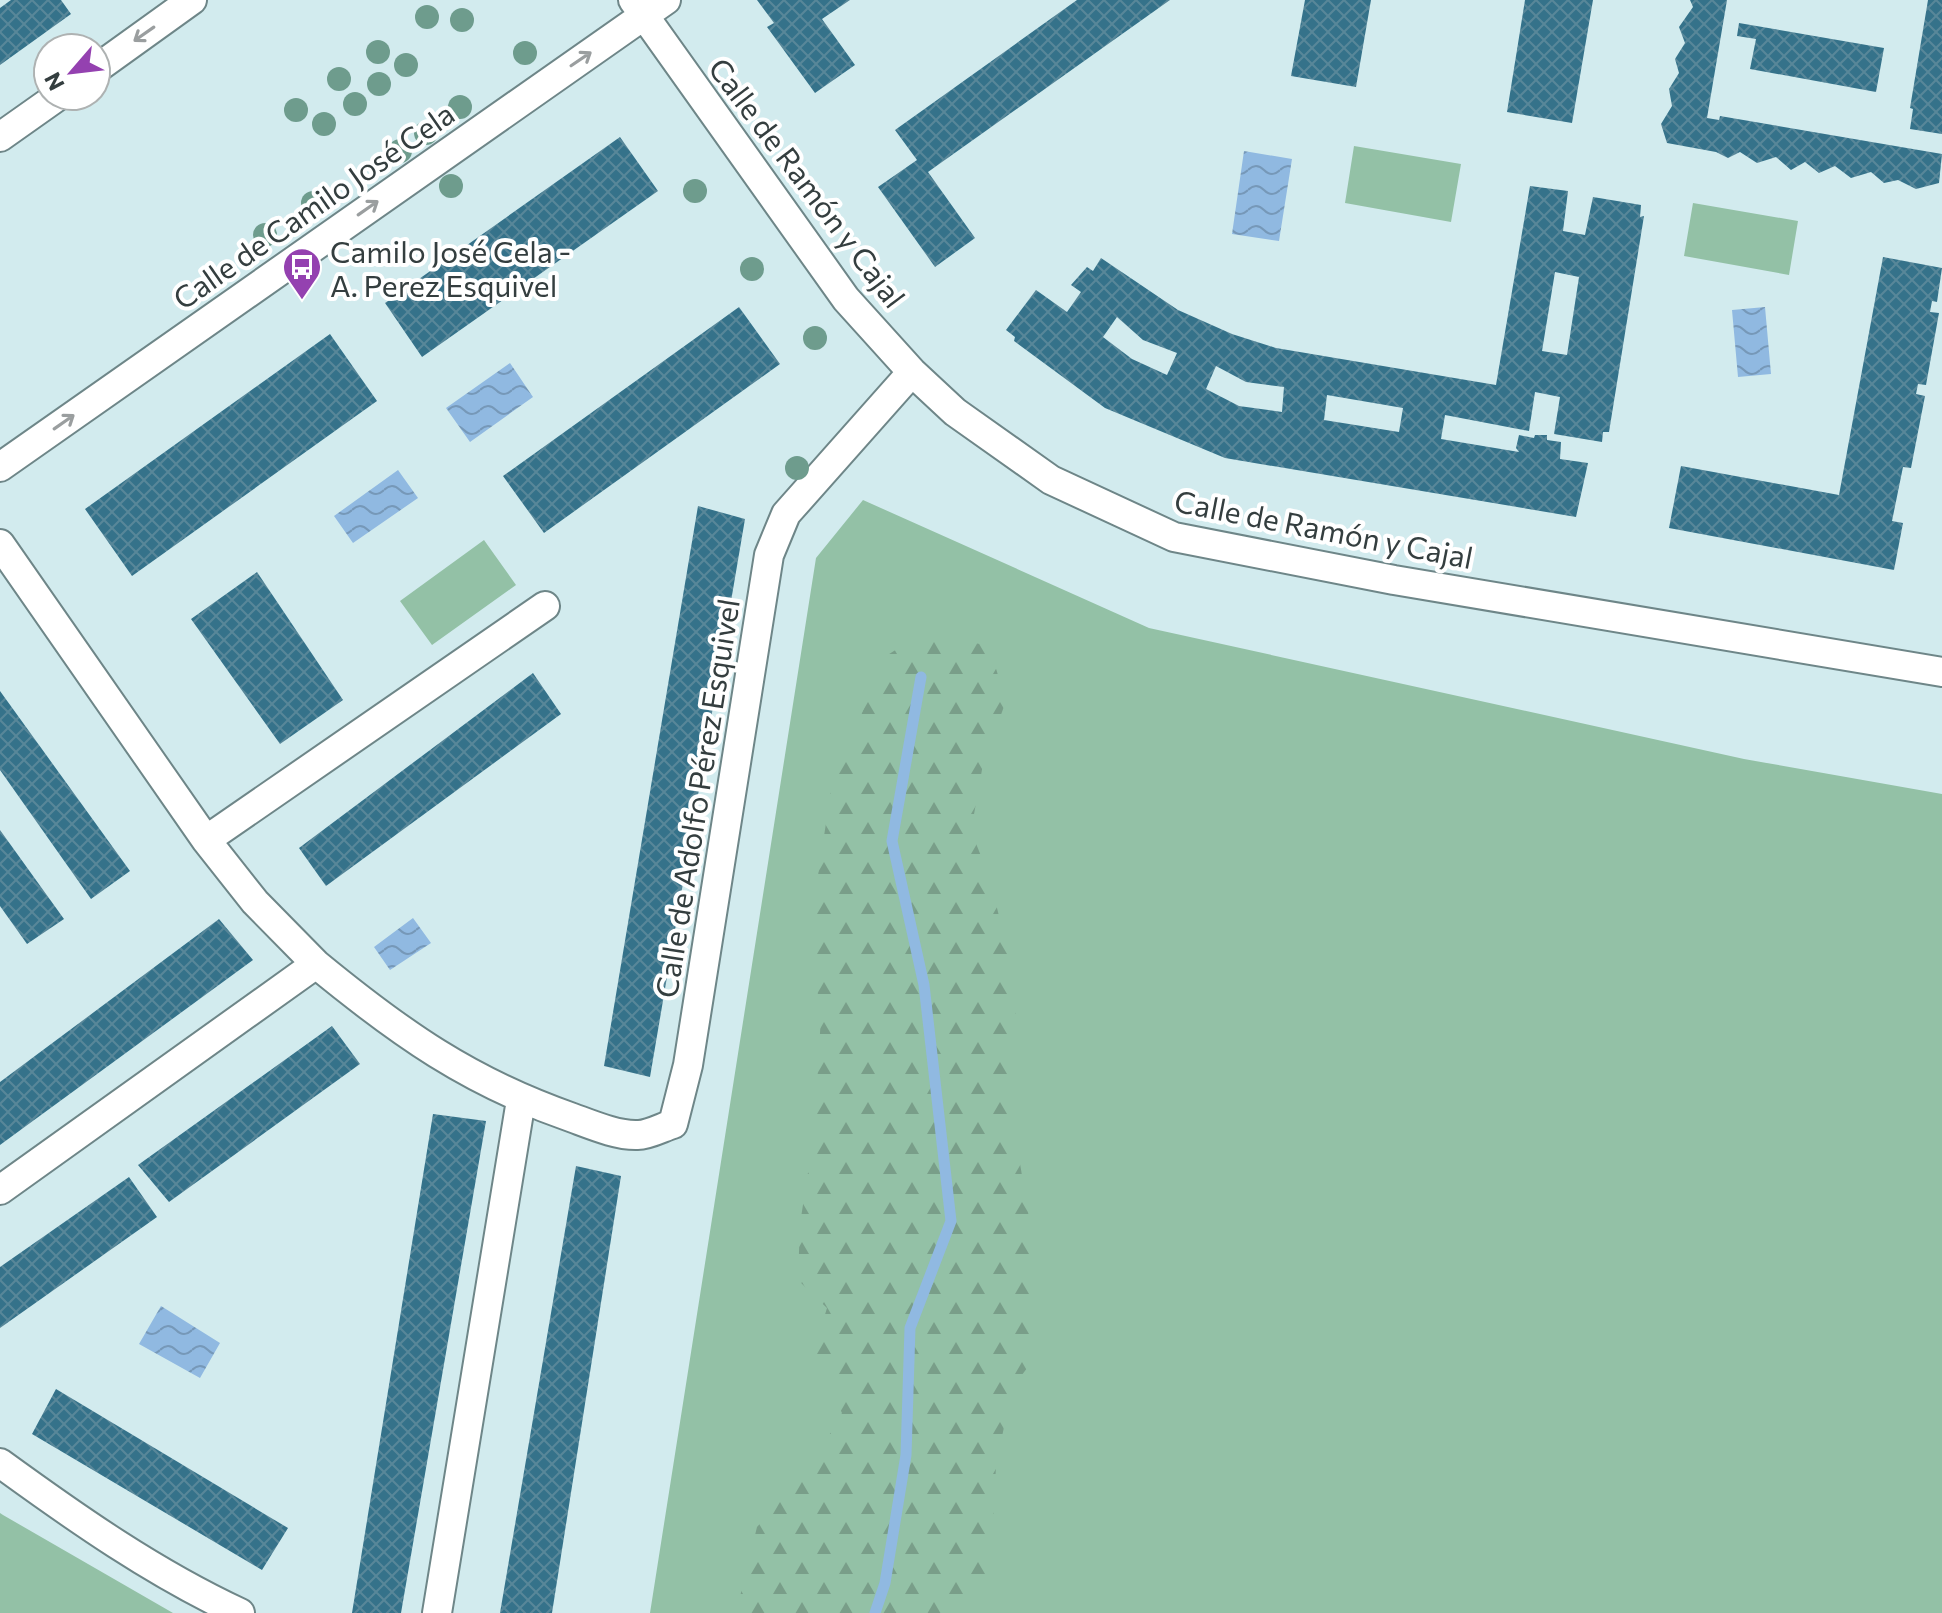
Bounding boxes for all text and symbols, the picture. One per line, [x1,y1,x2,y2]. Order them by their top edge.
one-way arrow [134,26,156,42]
north arrow [32,32,112,112]
street label: Calle de Ramón y Cajal [702,50,914,314]
one-way arrow [569,51,592,67]
text: N [38,68,70,95]
street label: Calle de Camilo José Cela [165,94,461,316]
one-way arrow [357,200,379,216]
place label: Camilo José Cela - A. Perez Esquivel [330,232,571,303]
bus stop icon: Camilo José Cela - A. Perez Esquivel [281,246,323,301]
one-way arrow [52,414,74,430]
street label: Calle de Ramón y Cajal [1172,481,1476,575]
street label: Calle de Adolfo Pérez Esquivel [646,596,746,1000]

